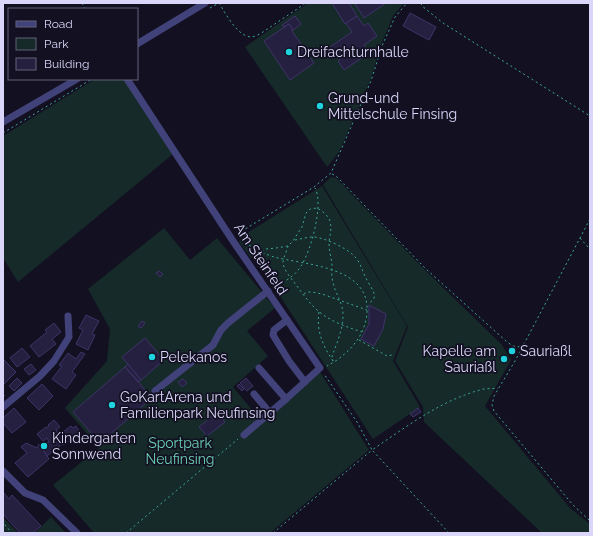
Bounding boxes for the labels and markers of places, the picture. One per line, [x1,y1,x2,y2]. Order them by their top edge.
place label: Dreifachturnhalle [297,44,409,60]
marker: Dreifachturnhalle [284,47,294,57]
place label: Grund-und Mittelschule Finsing [328,90,457,122]
marker: Grund-und Mittelschule Finsing [315,101,325,111]
place label: Kapelle am Sauriaßl [423,343,496,375]
place label: Sauriaßl [520,343,572,359]
marker: Sauriaßl [507,346,517,356]
place label: Pelekanos [160,349,227,365]
marker: Pelekanos [147,352,157,362]
marker: Kapelle am Sauriaßl [499,354,509,364]
place label: GoKartArena und Familienpark Neufinsing [120,389,275,421]
marker: GoKartArena und Familienpark Neufinsing [107,400,117,410]
place label: Kindergarten Sonnwend [52,430,136,462]
marker: Kindergarten Sonnwend [39,441,49,451]

